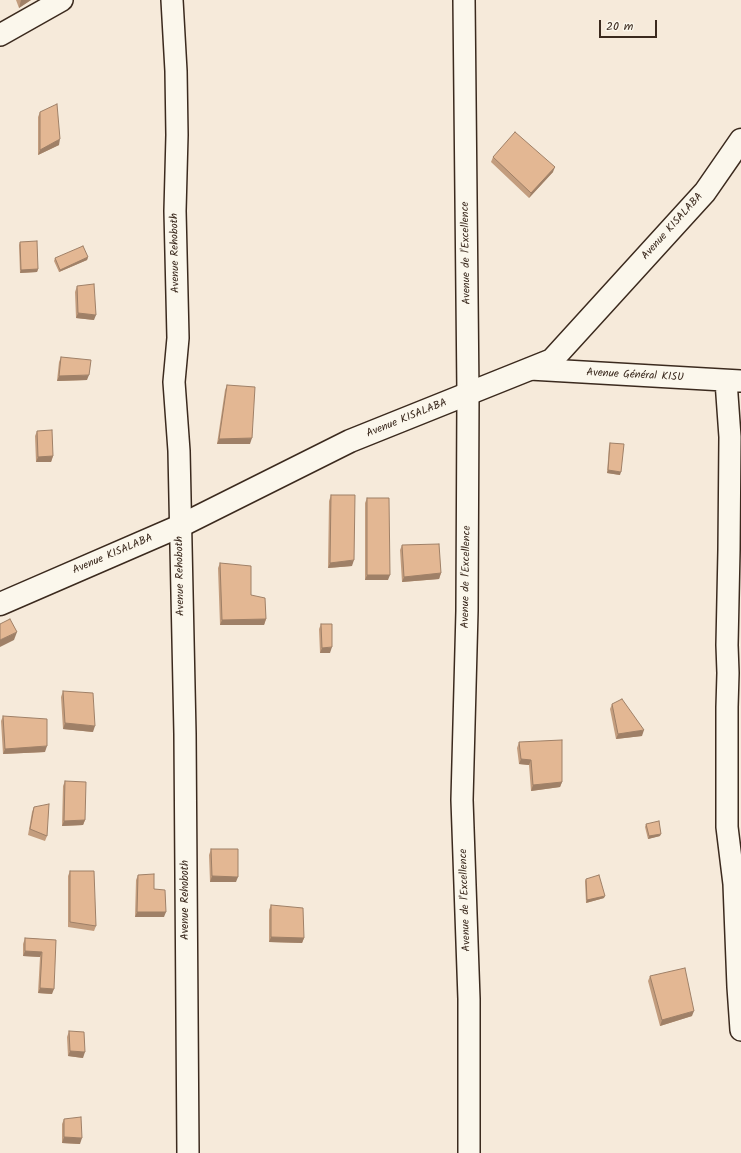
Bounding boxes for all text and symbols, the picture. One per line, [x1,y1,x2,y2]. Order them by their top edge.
scale bar [601,12,659,38]
text: 20 m [606,17,633,36]
street label: Avenue KISALABA [639,191,707,263]
street label: Avenue de l'Excellence [460,201,474,305]
street label: Avenue Rehoboth [169,213,183,293]
street label: Avenue Général KISU [586,367,684,385]
street label: Avenue KISALABA [365,397,449,441]
street label: Avenue de l'Excellence [460,525,474,629]
street label: Avenue KISALABA [71,532,155,578]
street label: Avenue Rehoboth [174,536,188,616]
street label: Avenue de l'Excellence [458,848,474,952]
street label: Avenue Rehoboth [179,860,193,940]

